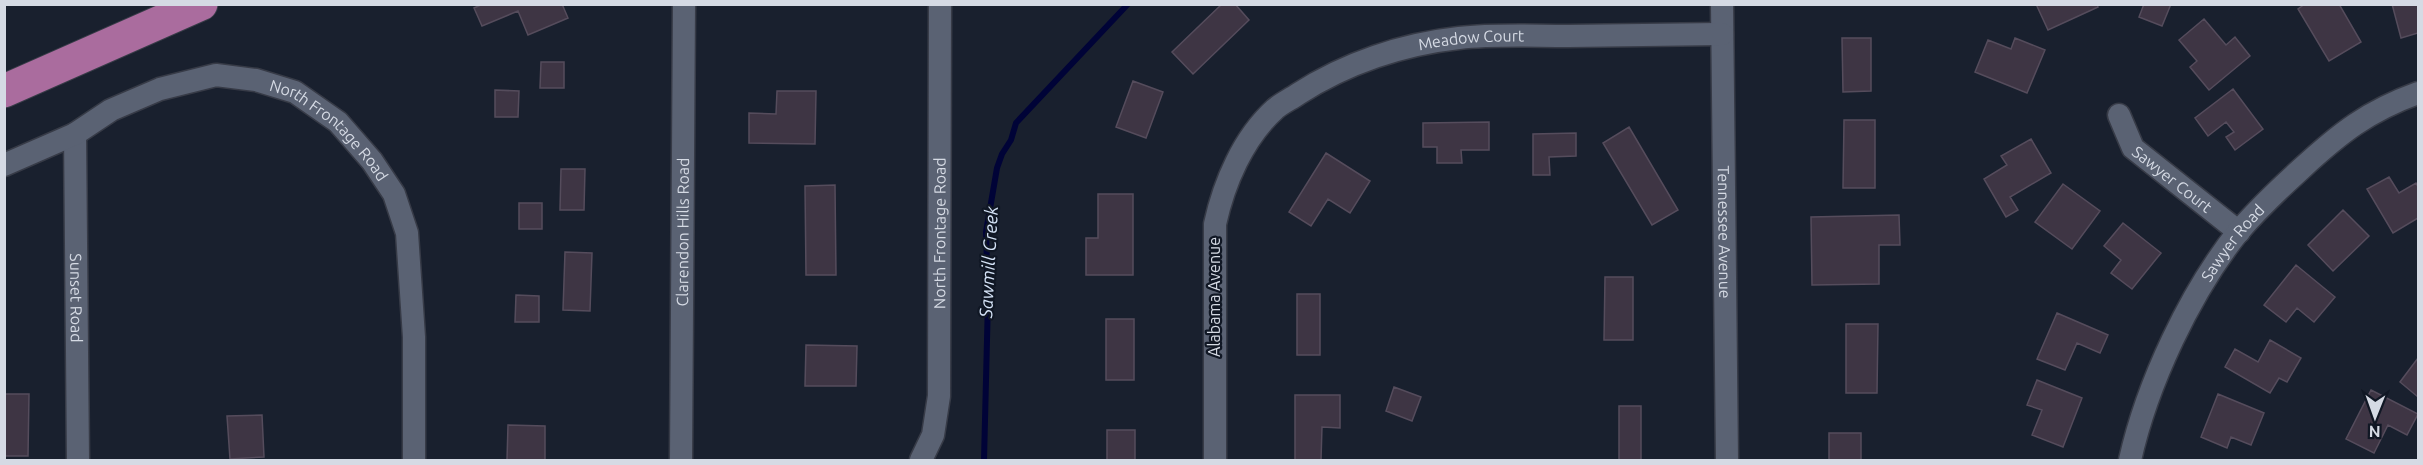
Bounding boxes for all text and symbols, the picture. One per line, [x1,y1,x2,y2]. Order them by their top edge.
street label: Meadow Court [1416,26,1525,53]
street label: North Frontage Road [268,76,392,184]
street label: Sawyer Court [2129,142,2216,217]
street label: North Frontage Road [930,157,949,309]
street label: Clarendon Hills Road [673,158,692,307]
street label: Tennessee Avenue [1715,165,1734,299]
street label: Sawyer Road [2197,201,2268,285]
water label: Sawmill Creek [975,205,1001,319]
street label: Alabama Avenue [1205,237,1223,357]
street label: Sunset Road [67,253,86,343]
north arrow [2345,387,2405,447]
text: N [2369,423,2381,441]

